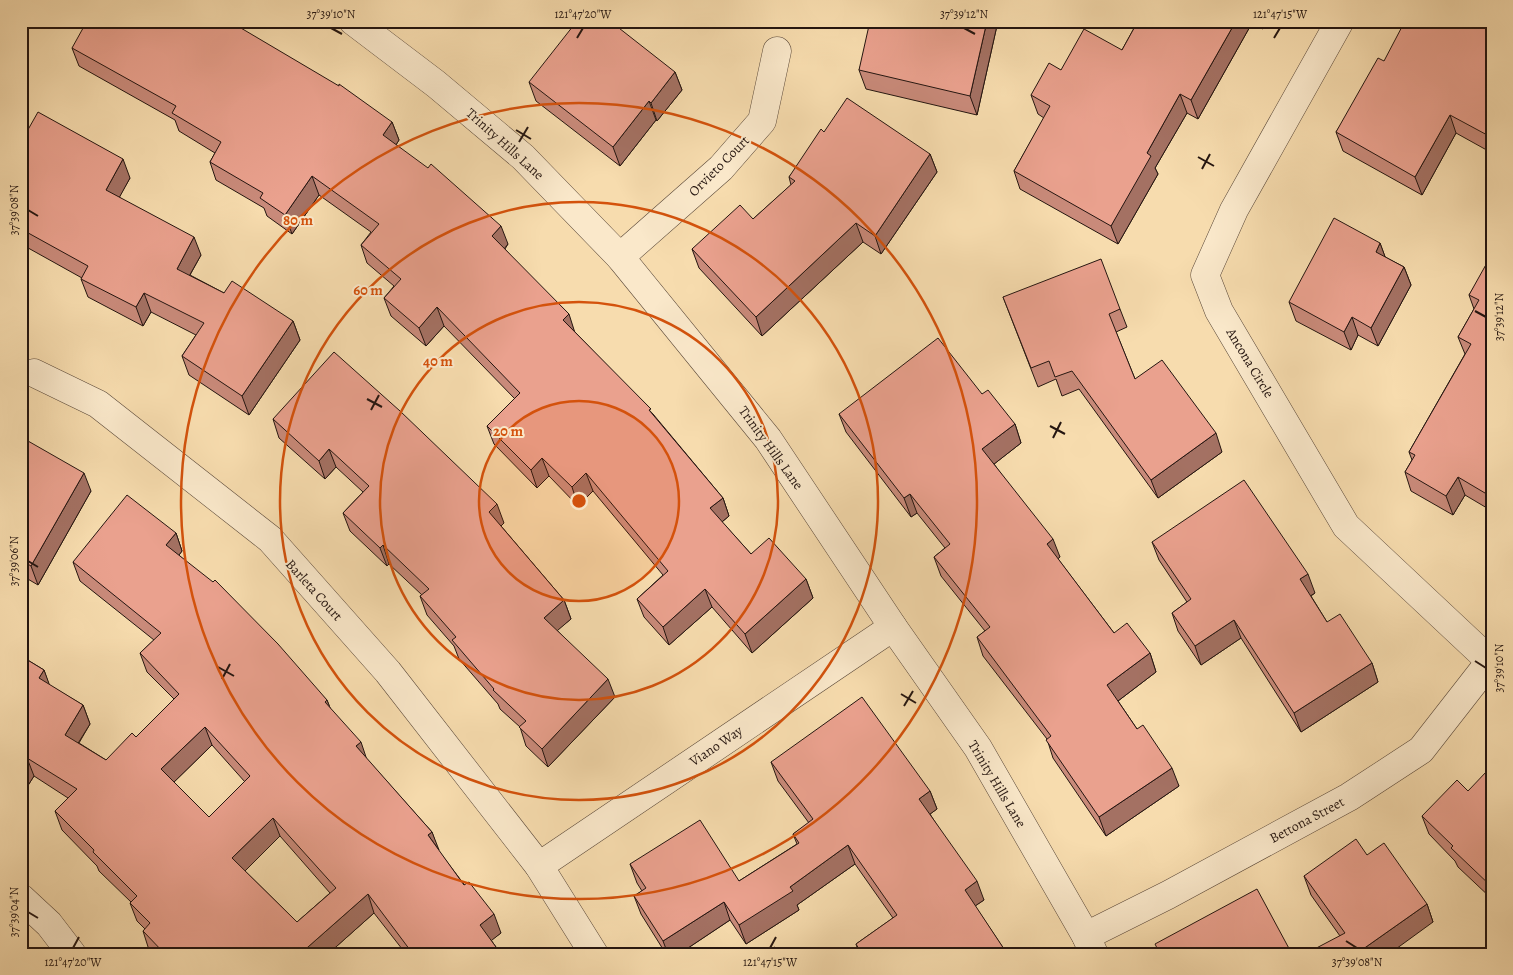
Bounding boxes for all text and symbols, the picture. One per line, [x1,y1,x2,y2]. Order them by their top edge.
text: 37°39'10"N [307,6,356,22]
text: 121°47'20"W [555,6,612,22]
text: 37°39'12"N [940,6,988,22]
text: 121°47'15"W [1253,6,1308,22]
street label: Trinity Hills Lane [462,104,548,184]
street label: Orvieto Court [684,131,754,201]
text: 37°39'08"N [6,184,22,235]
text: 80 m [283,210,313,230]
text: 60 m [353,280,383,300]
text: 37°39'12"N [1491,293,1507,341]
street label: Ancona Circle [1221,324,1278,402]
text: 40 m [423,351,453,371]
street label: Trinity Hills Lane [734,402,808,494]
text: 20 m [493,421,523,441]
centre of rings [570,492,588,510]
text: 37°39'06"N [6,535,22,586]
street label: Barleta Court [281,555,347,625]
text: 37°39'10"N [1491,643,1507,692]
street label: Viano Way [685,721,747,771]
street label: Trinity Hills Lane [963,737,1031,831]
street label: Bettona Street [1266,792,1348,848]
text: 37°39'04"N [6,887,22,937]
text: 121°47'20"W [45,954,102,970]
text: 121°47'15"W [743,954,798,970]
text: 37°39'08"N [1332,954,1383,970]

